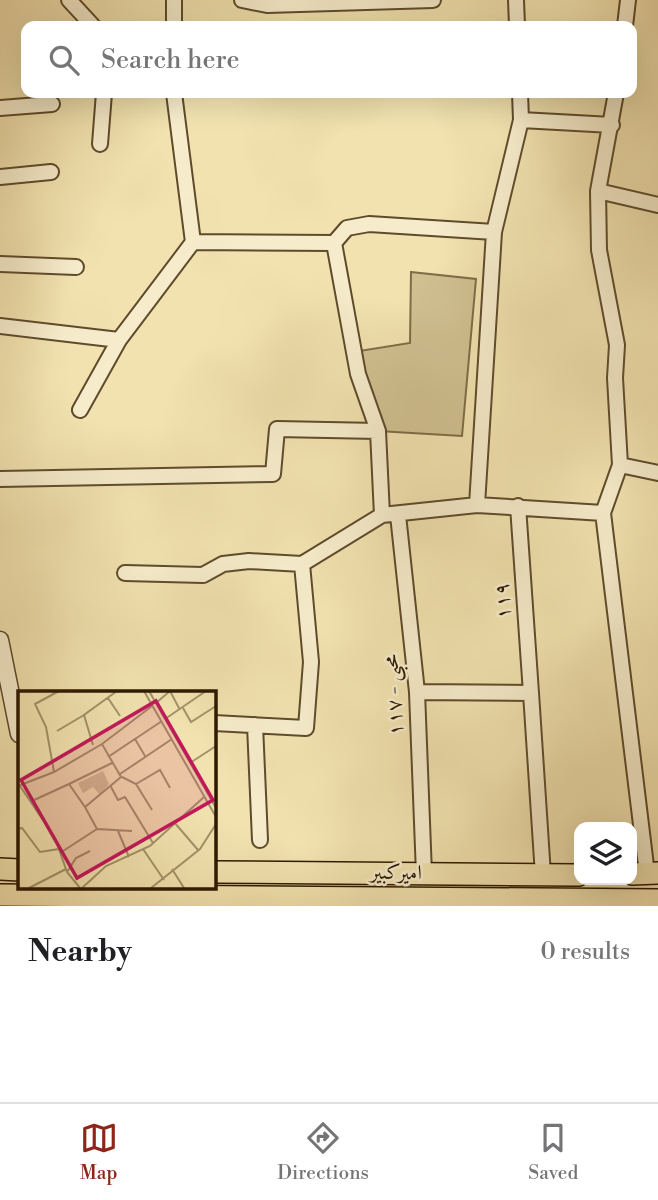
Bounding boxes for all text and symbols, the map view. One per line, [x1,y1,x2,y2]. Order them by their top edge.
search box [21,21,637,98]
icon: search [45,41,83,79]
text: Search here [101,44,240,76]
street label: ۱۱۹ [489,582,517,620]
street label: محبی - ۱۱۷ [378,653,413,737]
inset map [18,691,215,888]
map controls [574,822,637,885]
button: layers [574,822,637,885]
street label: امیرکبیر [368,860,422,886]
text: Nearby [28,933,132,971]
text: 0 results [540,938,630,966]
tab: Map [80,1119,118,1185]
tab: Directions [277,1119,369,1185]
tab: Saved [528,1119,578,1185]

